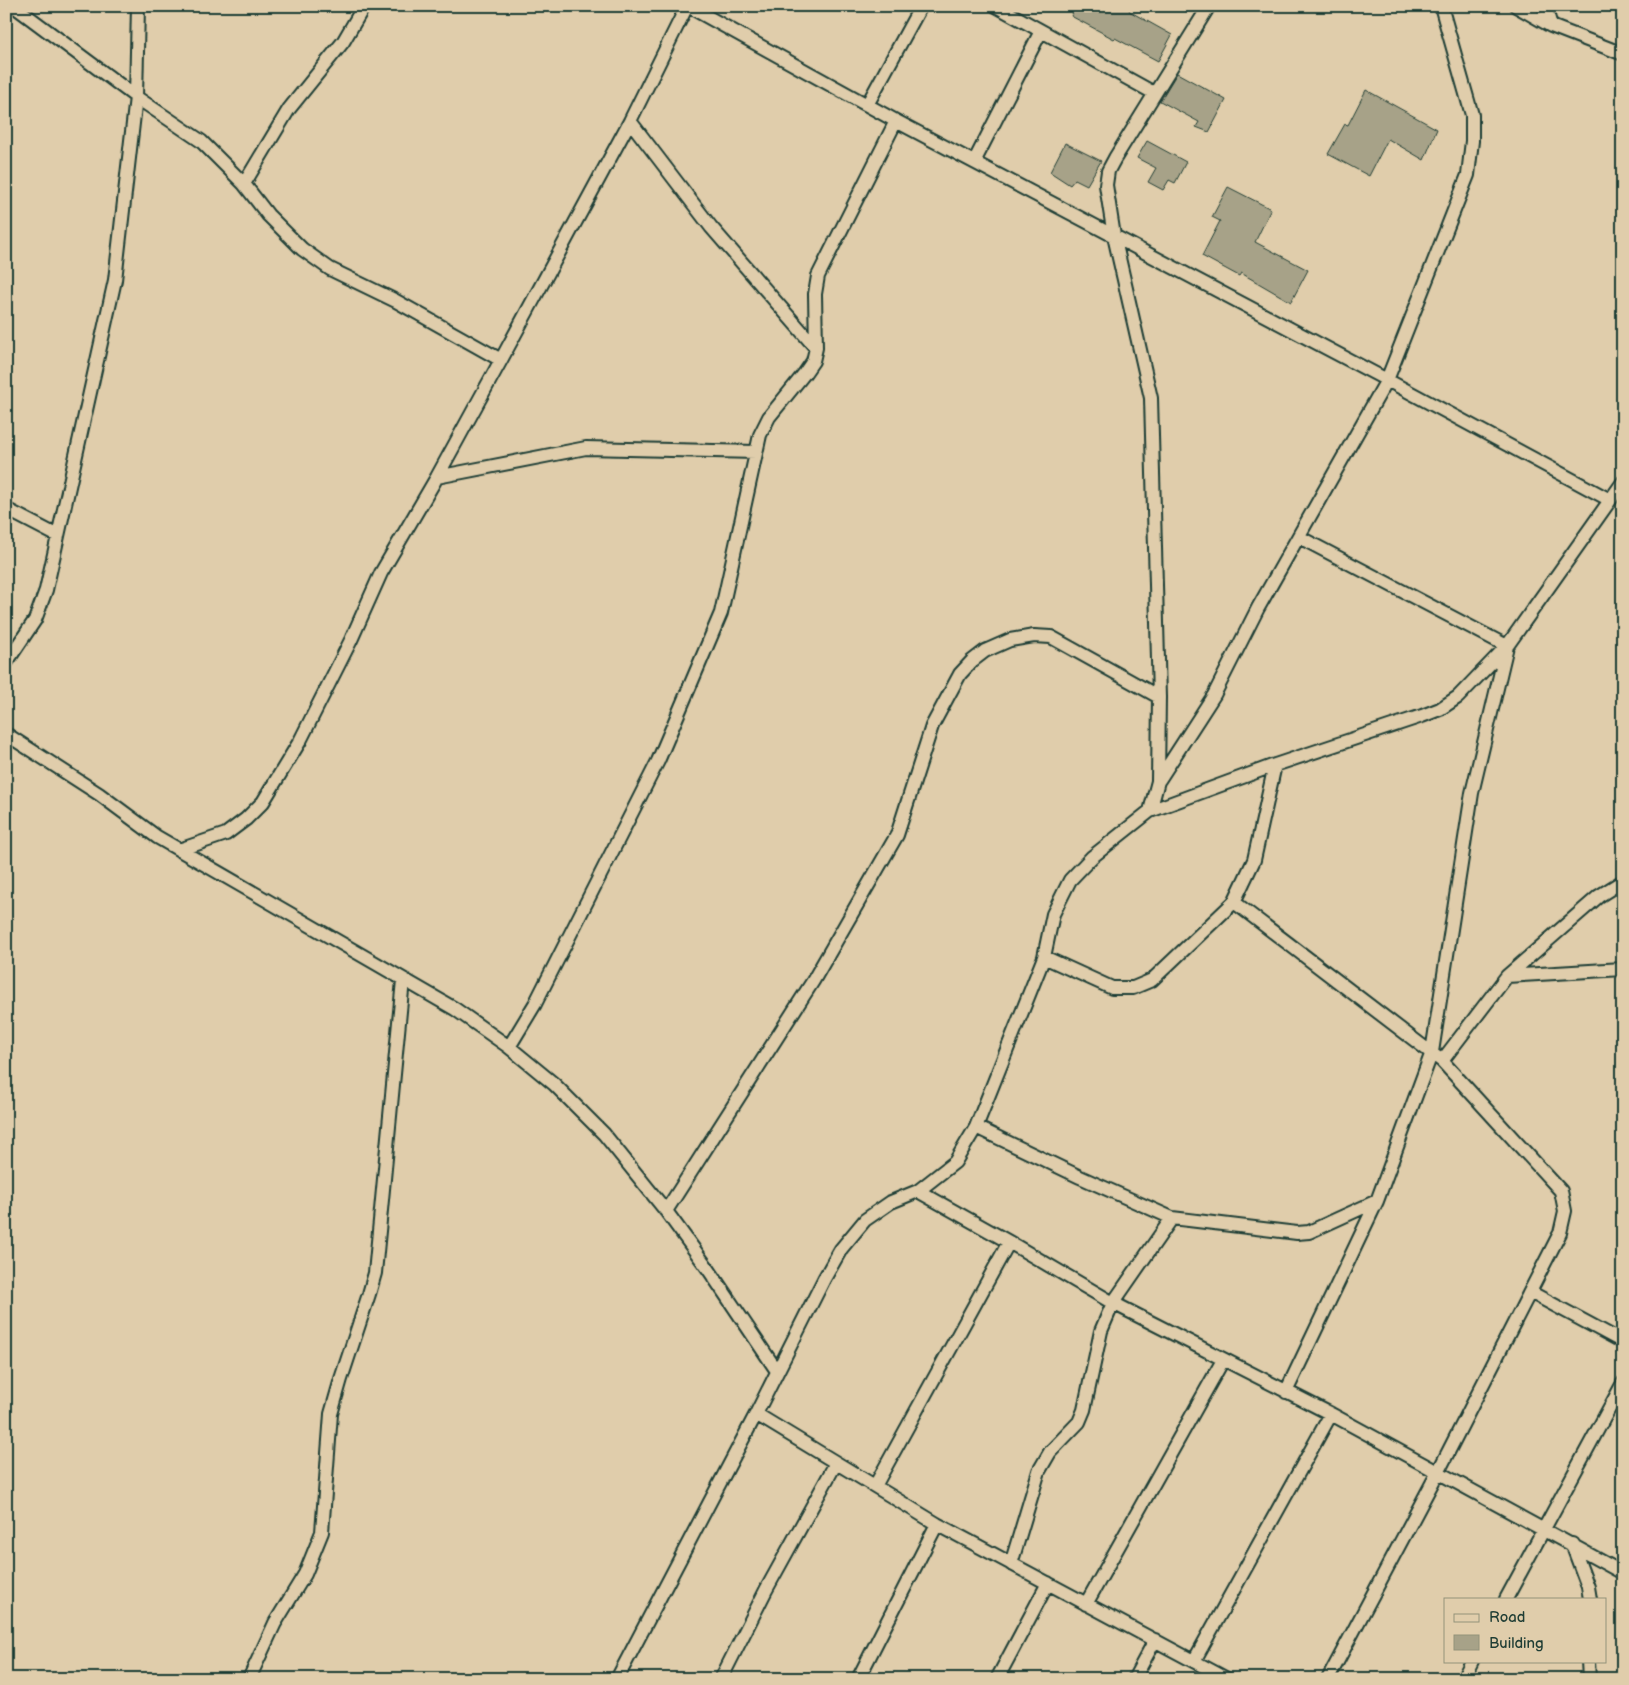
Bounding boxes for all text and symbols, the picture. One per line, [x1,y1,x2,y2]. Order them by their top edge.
legend [1444,1598,1606,1662]
text: Road [1489,1608,1525,1627]
text: Building [1489,1634,1544,1653]

